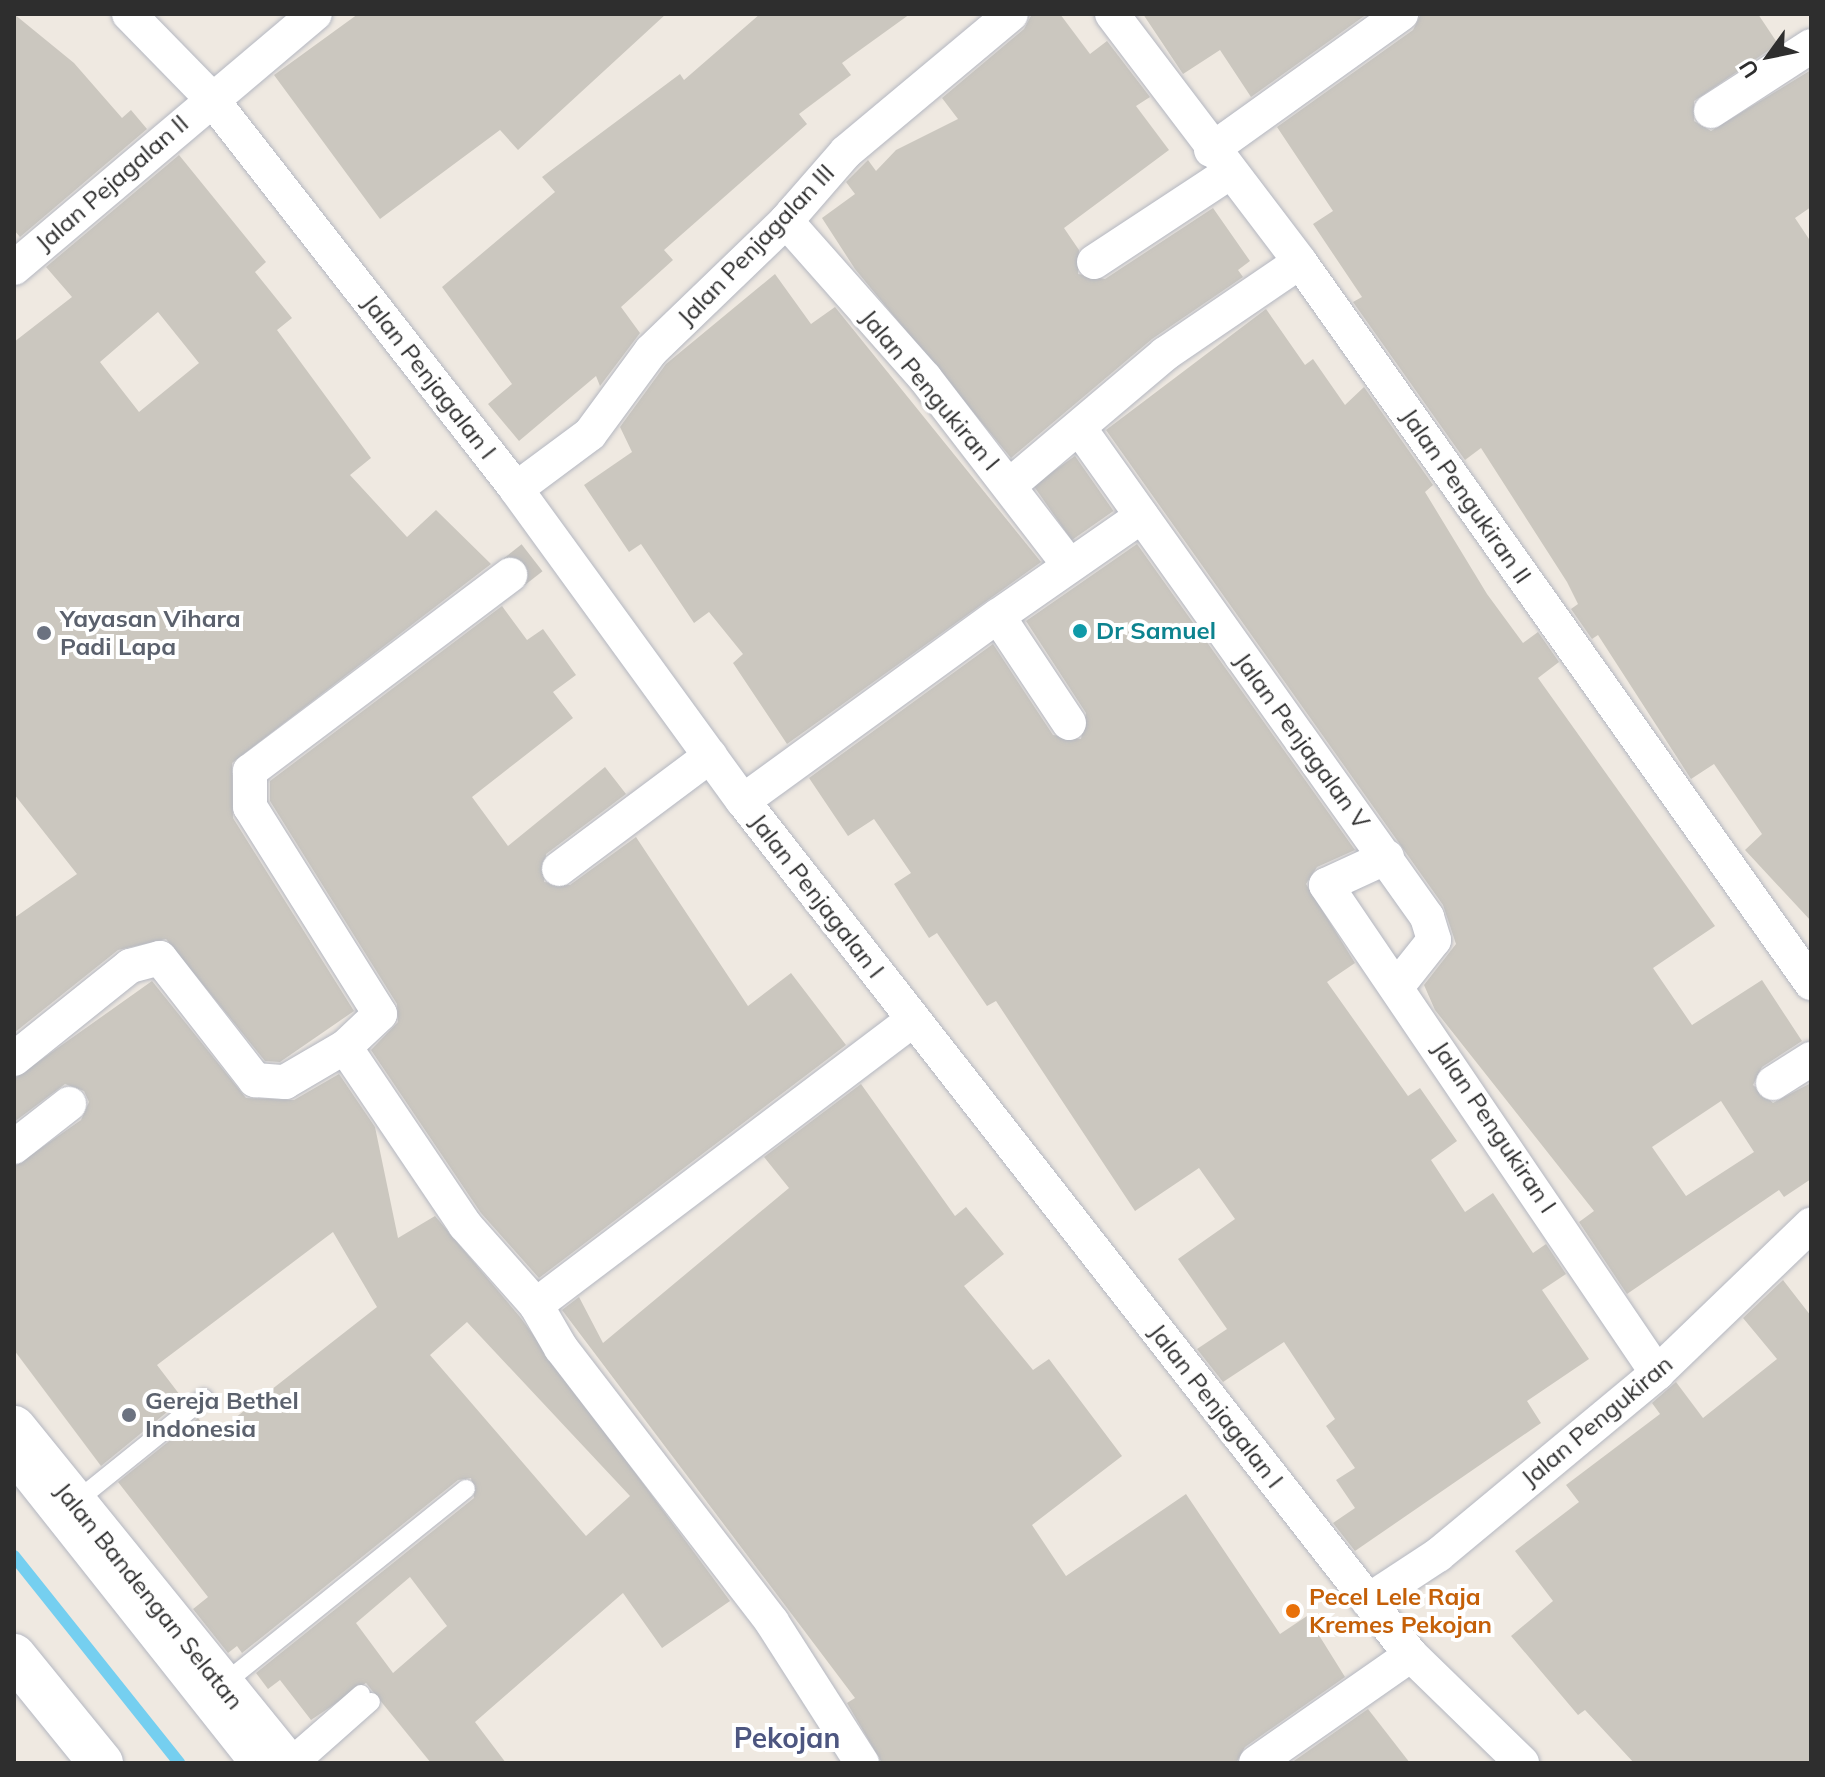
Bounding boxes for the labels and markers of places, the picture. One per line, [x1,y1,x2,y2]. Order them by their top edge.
place label: Yayasan Vihara Padi Lapa [60,605,241,661]
place label: Dr Samuel [1096,617,1216,645]
marker: Dr Samuel [1071,622,1089,640]
marker: Yayasan Vihara Padi Lapa [35,624,53,642]
place label: Gereja Bethel Indonesia [145,1387,299,1443]
marker: Gereja Bethel Indonesia [120,1406,138,1424]
place label: Pecel Lele Raja Kremes Pekojan [1309,1583,1492,1639]
marker: Pecel Lele Raja Kremes Pekojan [1284,1602,1302,1620]

